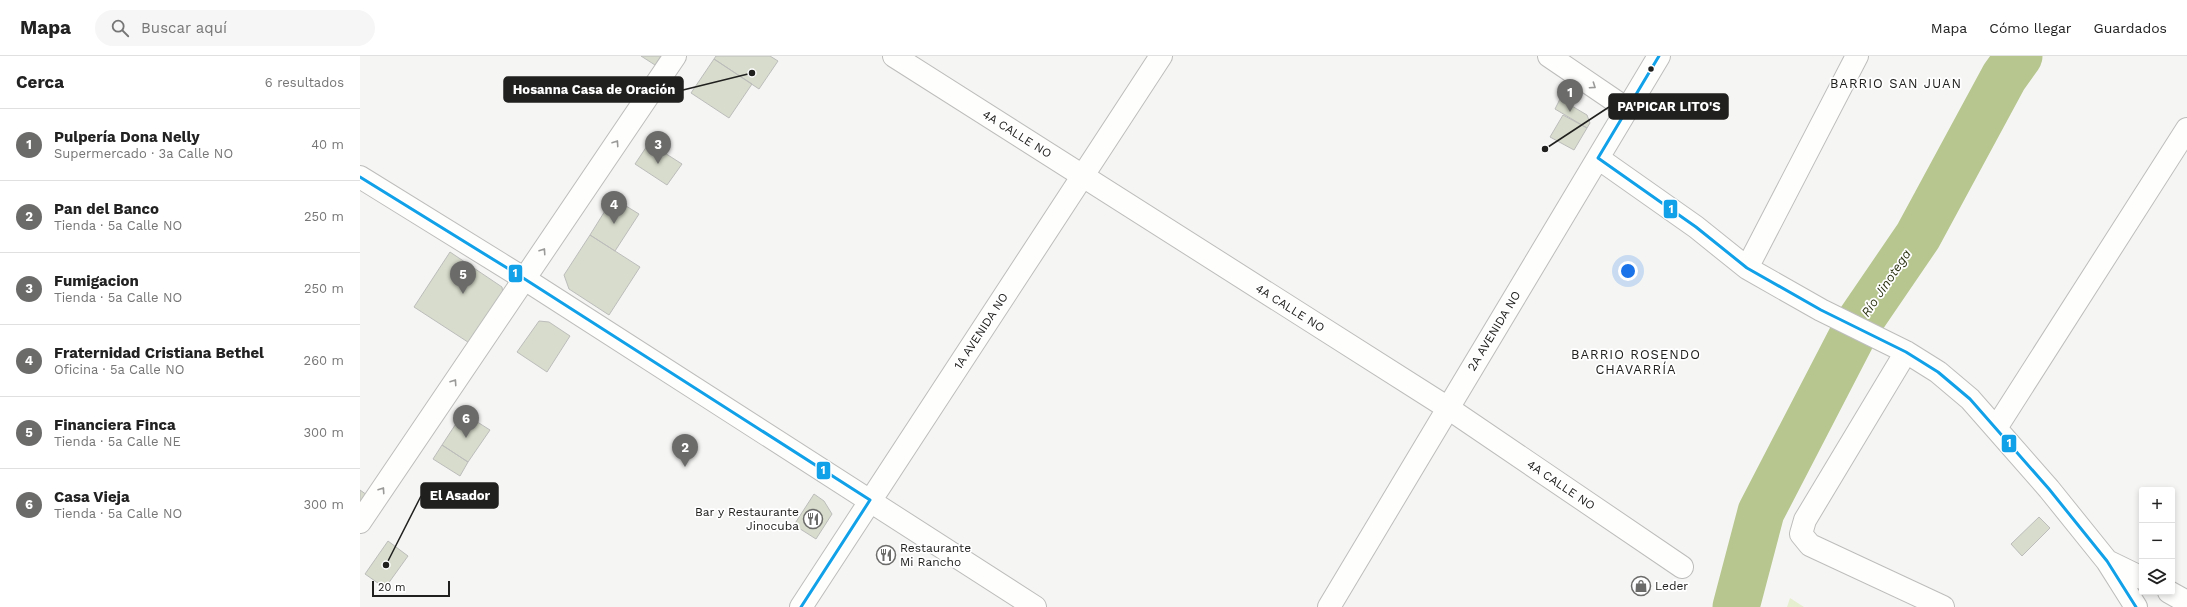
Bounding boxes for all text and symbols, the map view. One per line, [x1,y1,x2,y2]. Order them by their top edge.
search box [95,10,375,46]
text: Mapa [20,16,71,39]
icon: search [109,17,131,39]
text: Buscar aquí [141,19,227,37]
text: Mapa [1931,20,1967,36]
text: Cómo llegar [1989,20,2072,36]
text: Guardados [2094,20,2167,36]
unlabelled marker [1646,64,1656,74]
text: Cerca [16,72,64,92]
text: 6 resultados [265,75,344,90]
district label: BARRIO SAN JUAN [1830,76,1962,91]
callout: Hosanna Casa de Oración [504,77,683,102]
pin: 1 [1557,79,1583,112]
one-way arrow [1588,81,1595,88]
text: Hosanna Casa de Oración [513,82,675,97]
callout: PA'PICAR LITO'S [1609,94,1728,119]
text: PA'PICAR LITO'S [1617,99,1721,114]
street label: 4A CALLE NO [980,107,1054,161]
text: Pulpería Dona Nelly [54,128,200,146]
pin: 3 [645,131,671,164]
text: 1 [26,137,32,152]
text: 40 m [311,137,344,152]
one-way arrow [611,141,618,148]
text: Supermercado · 3a Calle NO [54,146,233,161]
pin: 4 [601,191,627,224]
line badge: 1 [1663,199,1678,219]
text: Pan del Banco [54,200,159,218]
text: 1 [1669,203,1673,216]
text: 2 [25,209,33,224]
text: 250 m [304,209,344,224]
text: Tienda · 5a Calle NO [54,218,182,233]
water label: Río Jinotega [1858,247,1914,319]
one-way arrow [538,248,546,255]
pin: 5 [450,261,476,294]
your location [1618,261,1638,281]
line badge: 1 [508,264,523,283]
text: 1 [513,267,517,280]
text: Fumigacion [54,272,139,290]
text: 3 [25,281,33,296]
text: 250 m [304,281,344,296]
street label: 4A CALLE NO [1253,281,1327,335]
street label: 2A AVENIDA NO [1465,288,1523,373]
text: Tienda · 5a Calle NO [54,290,182,305]
street label: 1A AVENIDA NO [951,290,1011,372]
text: Fraternidad Cristiana Bethel [54,344,264,362]
district label: BARRIO ROSENDO CHAVARRÍA [1571,347,1701,377]
text: 4 [25,353,33,368]
text: 260 m [304,353,344,368]
text: Oficina · 5a Calle NO [54,362,184,377]
one-way arrow [449,379,457,386]
pin: 6 [453,405,479,438]
text: Financiera Finca [54,416,176,434]
text: 5 [25,425,33,440]
text: 300 m [303,425,344,440]
text: Tienda · 5a Calle NE [54,434,181,449]
pin: 2 [672,434,698,467]
line badge: 1 [2001,434,2017,453]
text: 1 [2007,437,2011,450]
street label: 4A CALLE NO [1524,457,1598,513]
line badge: 1 [816,461,831,480]
text: 1 [821,464,825,477]
callout: El Asador [421,483,498,508]
one-way arrow [377,487,385,494]
map controls [2139,487,2175,595]
button: + [2139,487,2175,523]
text: Casa Vieja [54,488,130,506]
text: El Asador [430,488,491,503]
text: 6 [25,497,33,512]
text: 300 m [303,497,344,512]
place label: Bar y Restaurante Jinocuba [695,505,799,533]
text: Tienda · 5a Calle NO [54,506,182,521]
restaurant icon: Bar y Restaurante Jinocuba [802,508,824,530]
button: − [2139,523,2175,559]
place label: Restaurante Mi Rancho [900,541,971,569]
restaurant icon: Restaurante Mi Rancho [875,544,897,566]
button: layers [2139,559,2175,595]
shop icon: Leder [1630,575,1652,597]
scale bar [372,579,450,598]
place label: Leder [1655,579,1688,593]
text: 20 m [378,581,406,594]

